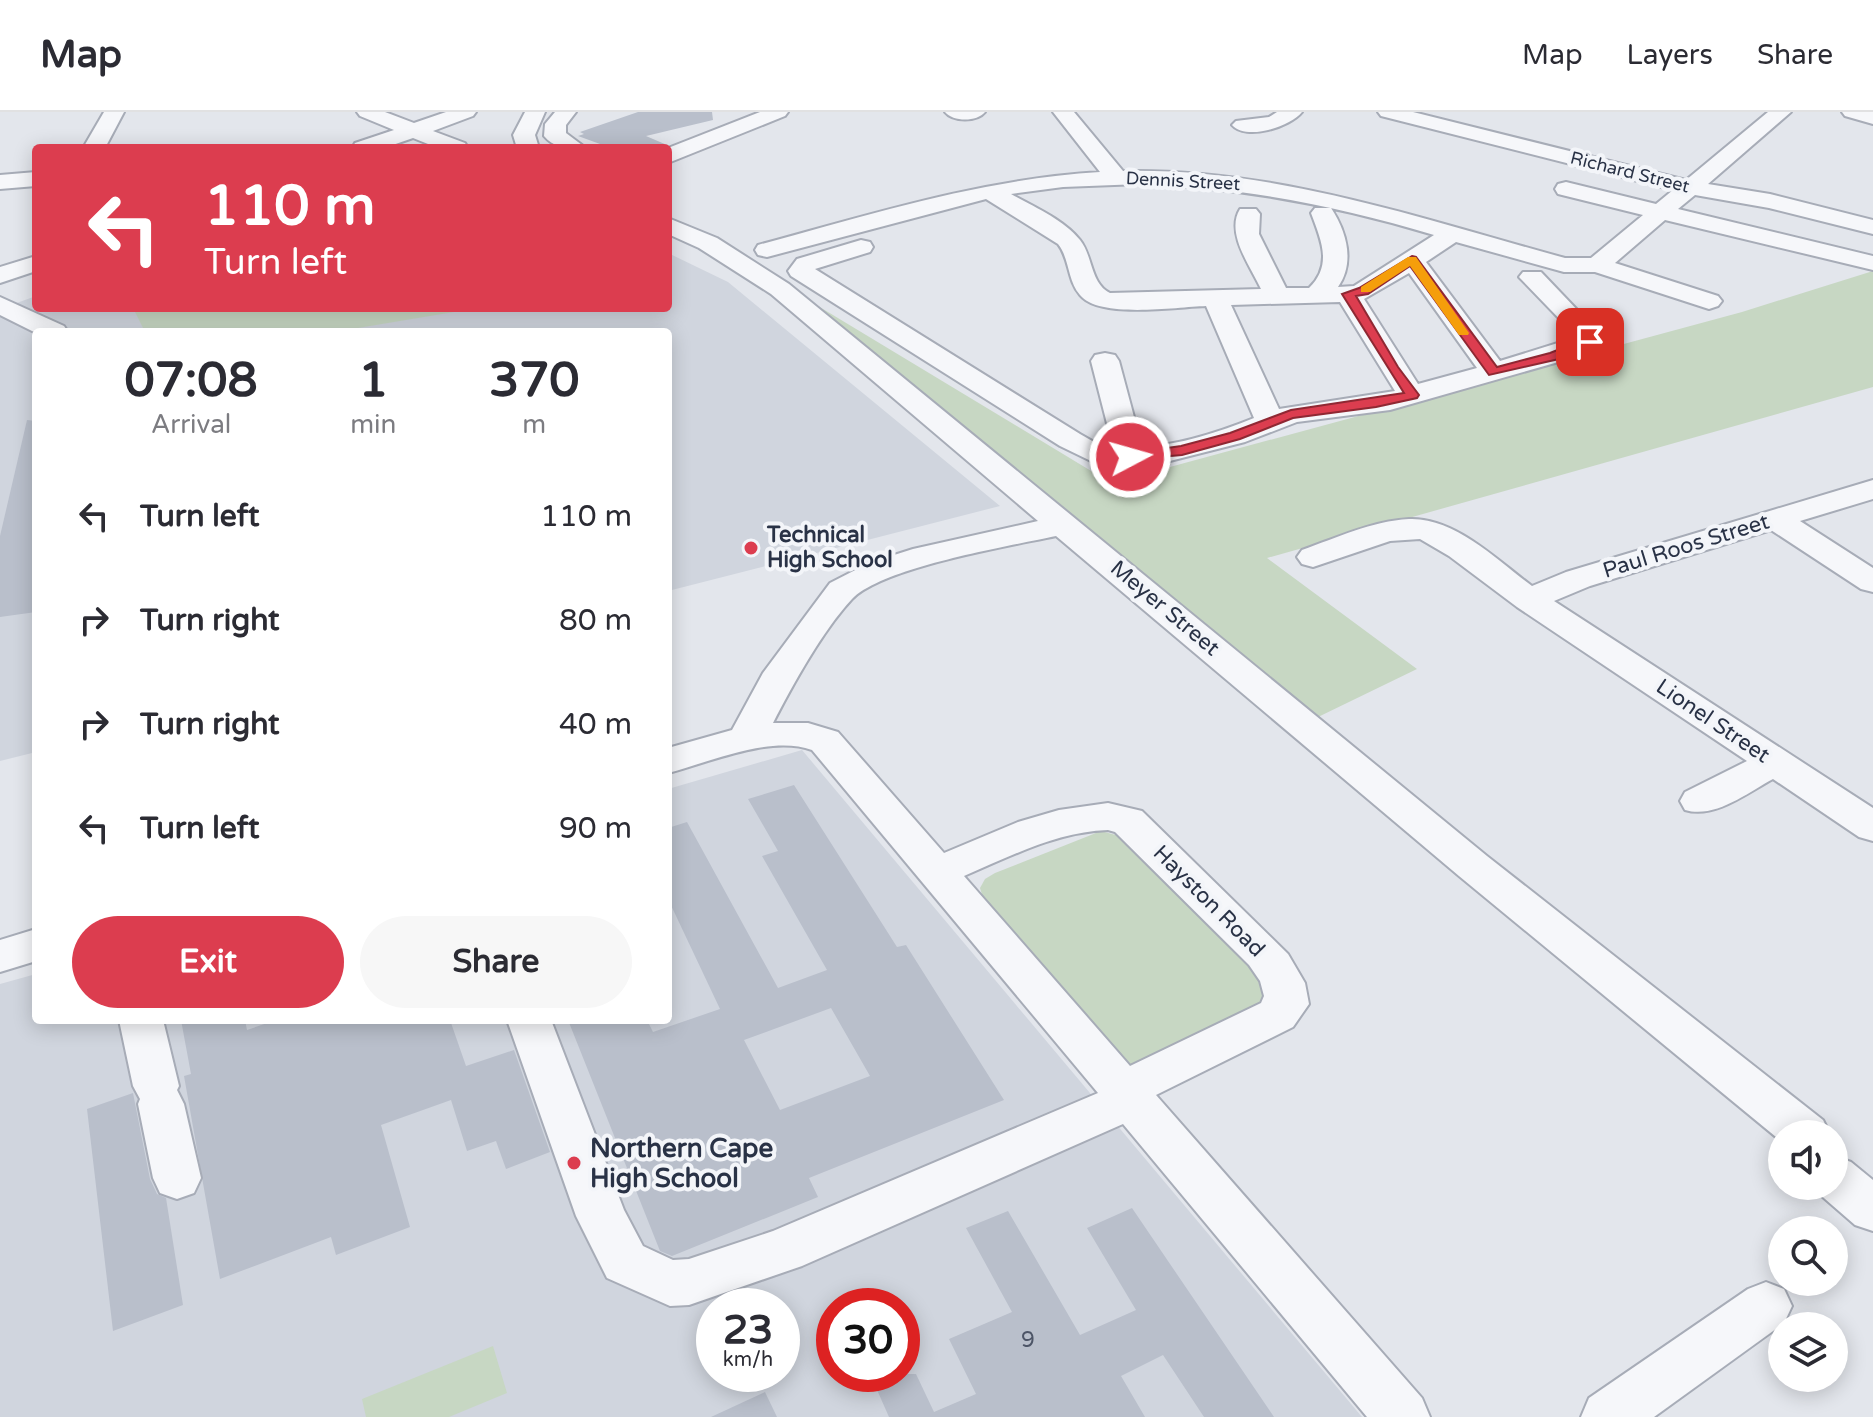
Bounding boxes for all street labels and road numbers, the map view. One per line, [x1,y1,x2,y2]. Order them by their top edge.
street label: Richard Street [1568,147,1692,197]
street label: Dennis Street [1125,167,1241,195]
street label: Paul Roos Street [1600,508,1772,584]
street label: Meyer Street [1105,555,1225,661]
street label: Lionel Street [1651,673,1775,769]
street label: Hayston Road [1148,840,1270,962]

